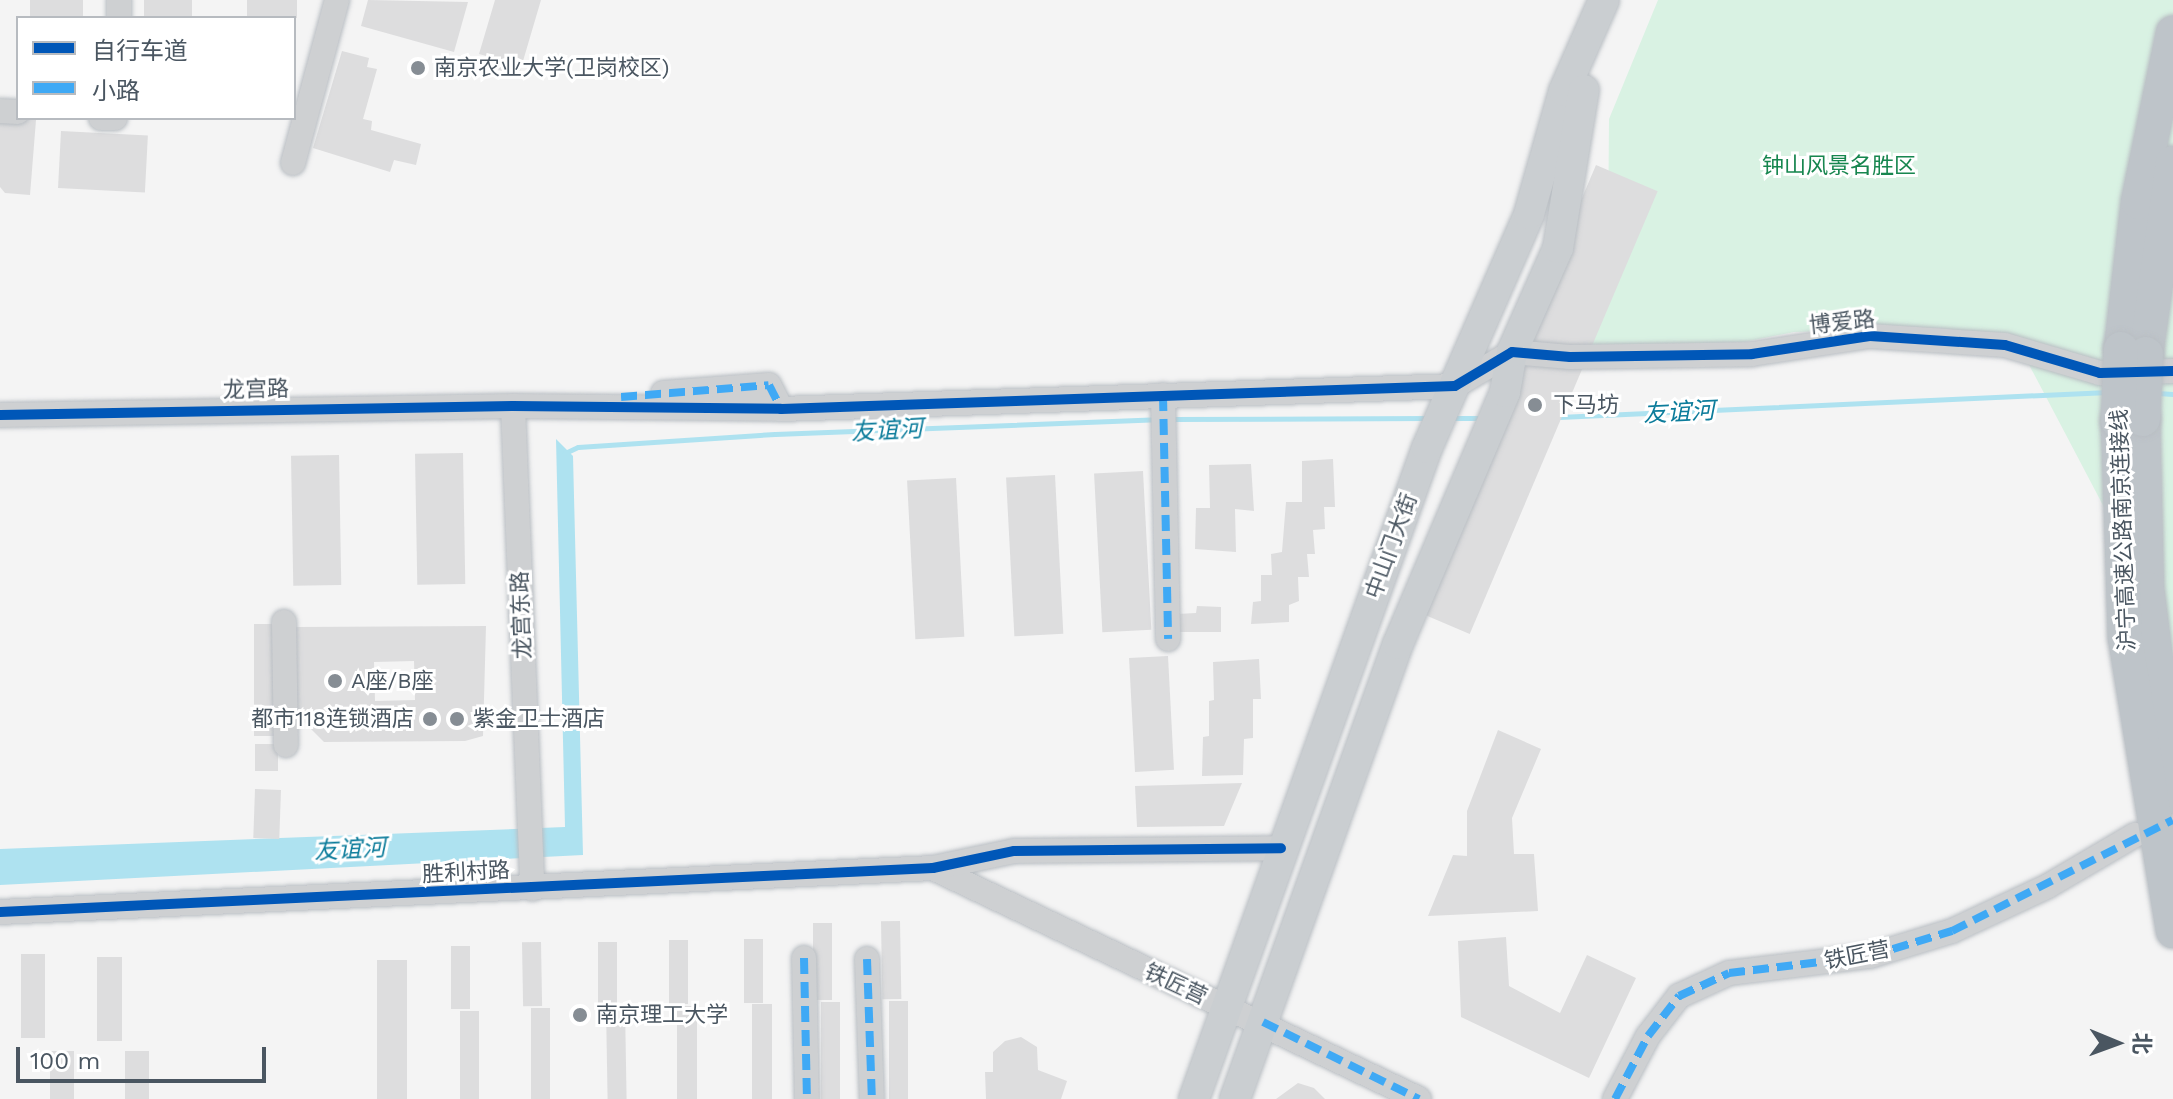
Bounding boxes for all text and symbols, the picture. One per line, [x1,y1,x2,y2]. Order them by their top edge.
legend [16,16,296,120]
text: 自行车道 [92,37,188,65]
place label: 南京农业大学(卫岗校区) [434,55,669,81]
marker: 南京农业大学(卫岗校区) [409,59,427,77]
text: 小路 [92,77,140,105]
park label: 钟山风景名胜区 [1762,153,1916,179]
street label: 博爱路 [1808,305,1876,339]
street label: 龙宫路 [223,375,289,403]
place label: 下马坊 [1553,392,1619,418]
marker: 下马坊 [1524,394,1546,416]
water label: 友谊河 [1642,397,1716,429]
street label: 沪宁高速公路南京连接线 [2106,409,2140,651]
water label: 友谊河 [850,415,924,447]
street label: 中山门大街 [1360,490,1422,602]
street label: 龙宫东路 [506,571,536,659]
place label: A座/B座 [351,668,433,694]
marker: A座/B座 [326,672,344,690]
place label: 都市118连锁酒店 [251,706,414,732]
place label: 紫金卫士酒店 [473,706,605,732]
marker: 都市118连锁酒店 [421,710,439,728]
marker: 紫金卫士酒店 [448,710,466,728]
water label: 友谊河 [313,834,387,866]
street label: 胜利村路 [421,857,511,887]
street label: 铁匠营 [1822,936,1892,974]
street label: 铁匠营 [1141,958,1211,1010]
place label: 南京理工大学 [596,1002,728,1028]
north arrow [2077,1003,2157,1083]
marker: 南京理工大学 [571,1006,589,1024]
scale bar [20,1031,270,1081]
text: 北 [2129,1032,2154,1055]
text: 100 m [30,1047,100,1075]

